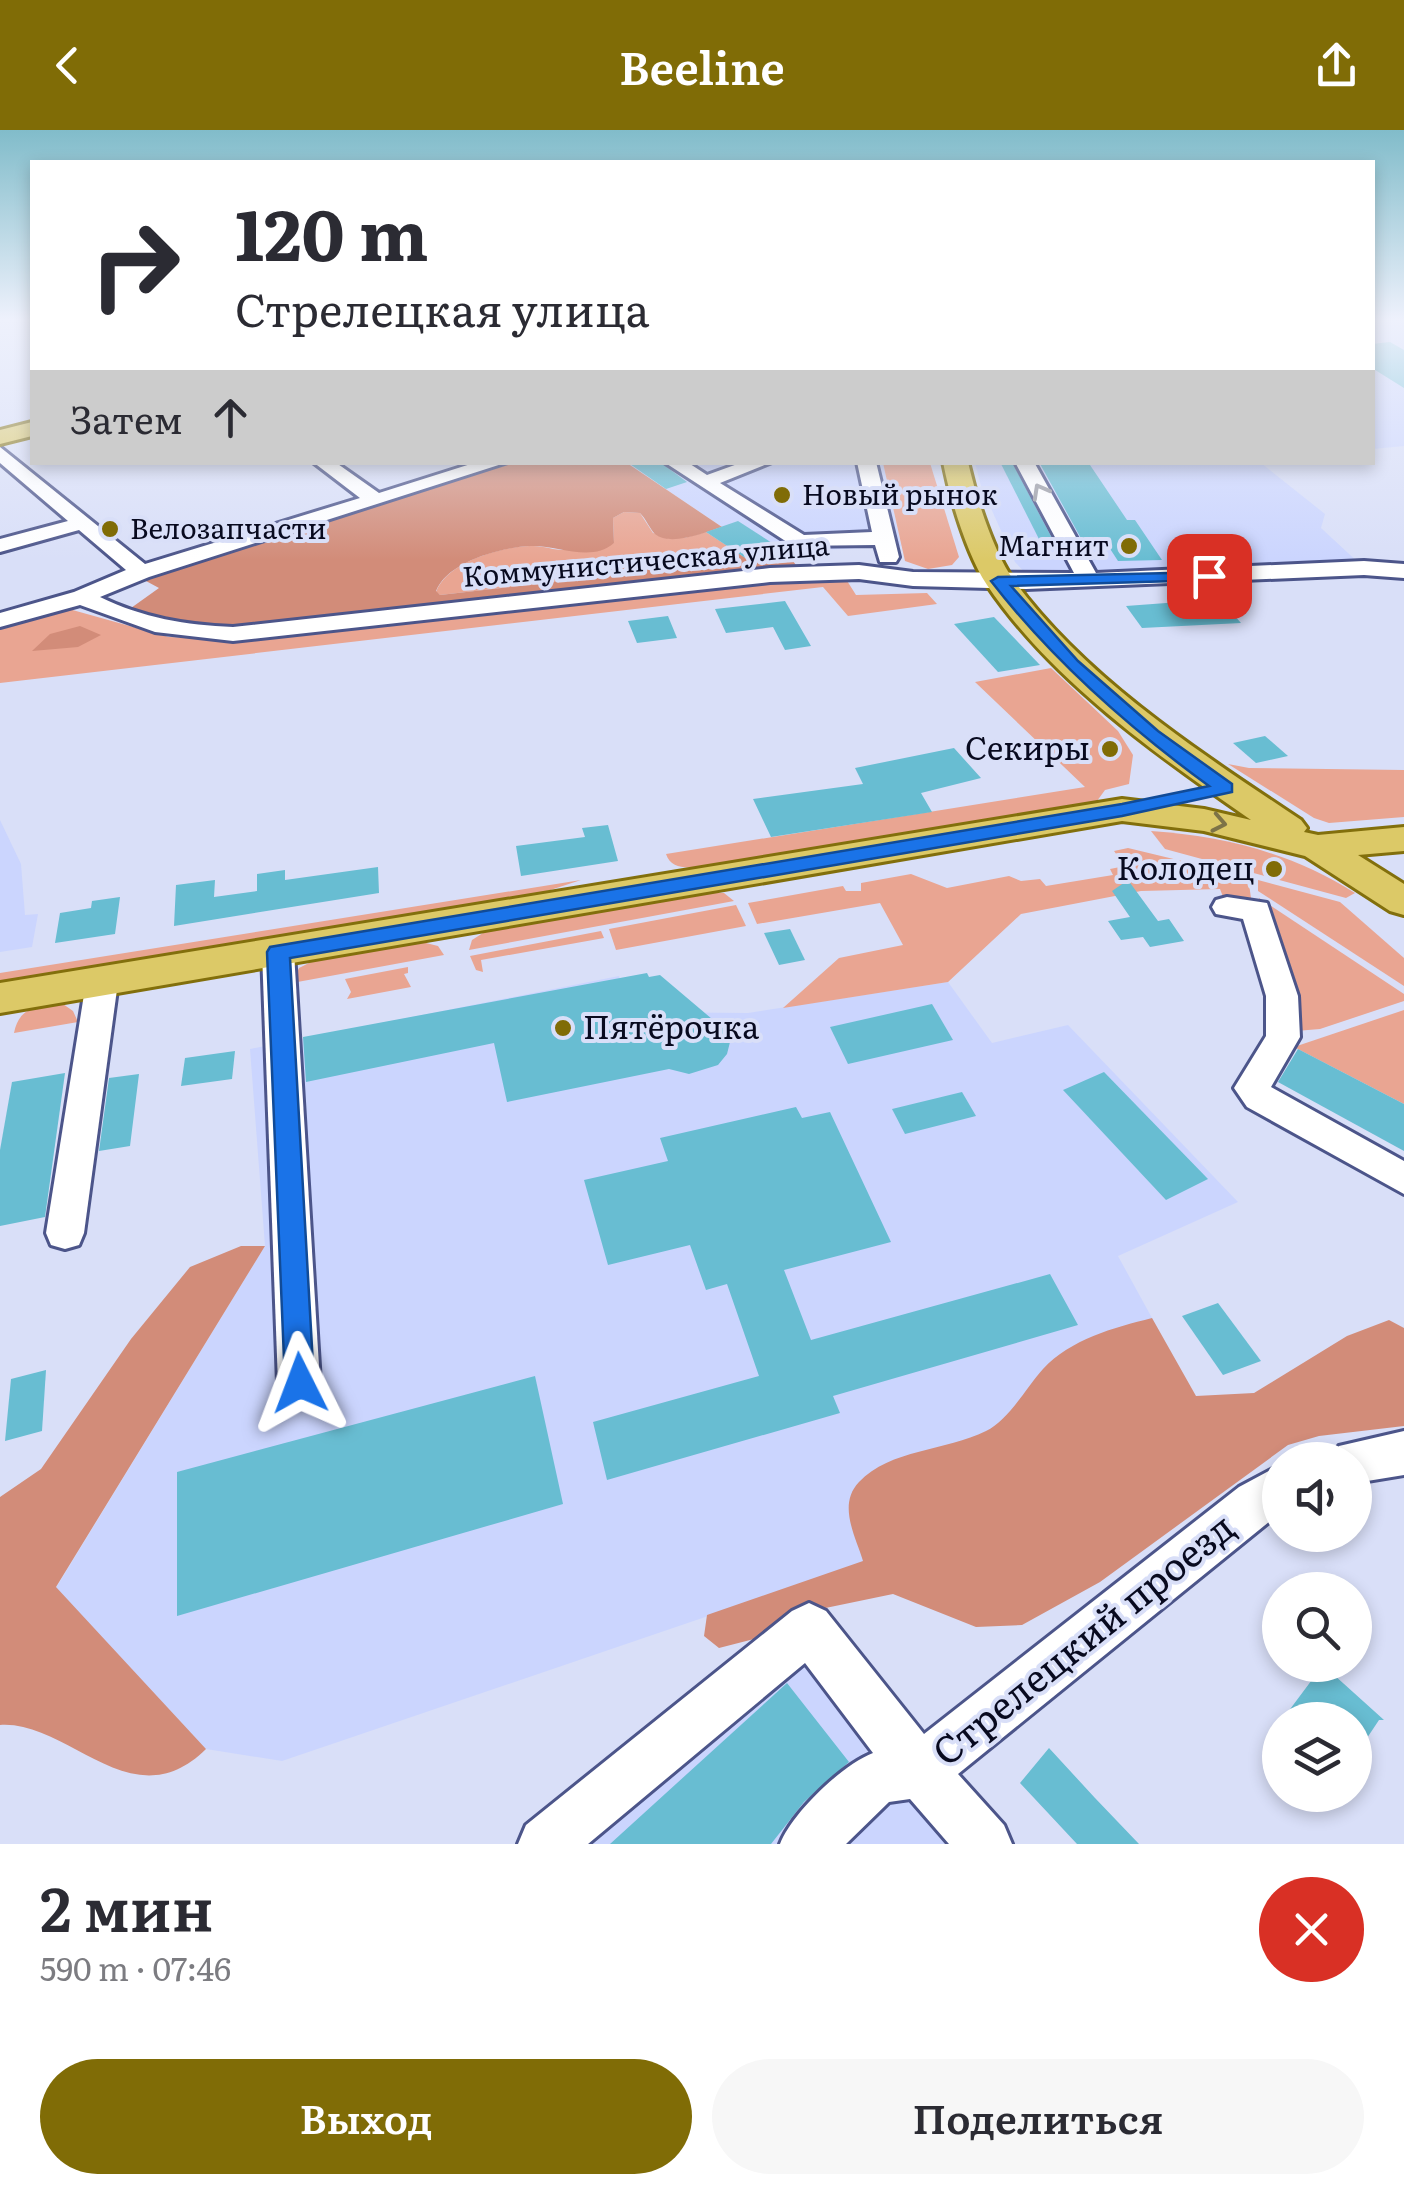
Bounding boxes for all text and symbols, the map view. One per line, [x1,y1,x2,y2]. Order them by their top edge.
text: Beeline [619,32,785,99]
icon: back [40,38,95,93]
icon: share [1309,38,1364,93]
text: 120 m [235,179,428,283]
icon: right [70,200,200,330]
text: Стрелецкая улица [235,274,650,341]
text: Затем [70,389,183,446]
icon: ahead [203,390,258,445]
place label: Новый рынок [802,472,998,514]
one-way arrow [1032,483,1052,501]
marker: Новый рынок [771,484,793,506]
place label: Велозапчасти [130,506,327,548]
marker: Велозапчасти [99,518,121,540]
street label: Коммунистическая улица [461,522,831,596]
place label: Магнит [998,523,1109,565]
pin [1167,534,1252,619]
marker: Магнит [1118,535,1140,557]
icon: arrive [1182,549,1237,604]
place label: Секиры [965,722,1090,770]
marker: Секиры [1099,738,1121,760]
one-way arrow [1210,812,1227,833]
place label: Колодец [1117,842,1254,890]
marker: Колодец [1263,858,1285,880]
place label: Пятёрочка [583,1001,760,1049]
marker: Пятёрочка [552,1017,574,1039]
position arrow [248,1331,352,1435]
map controls [1262,1442,1372,1812]
button: sound [1262,1442,1372,1552]
street label: Стрелецкий проезд [918,1497,1245,1777]
button: search [1262,1572,1372,1682]
button: layers [1262,1702,1372,1812]
text: 2 мин [40,1861,214,1950]
button: close [1259,1877,1364,1982]
text: 590 m · 07:46 [40,1943,231,1991]
button: Выход [40,2059,692,2174]
button: Поделиться [712,2059,1364,2174]

